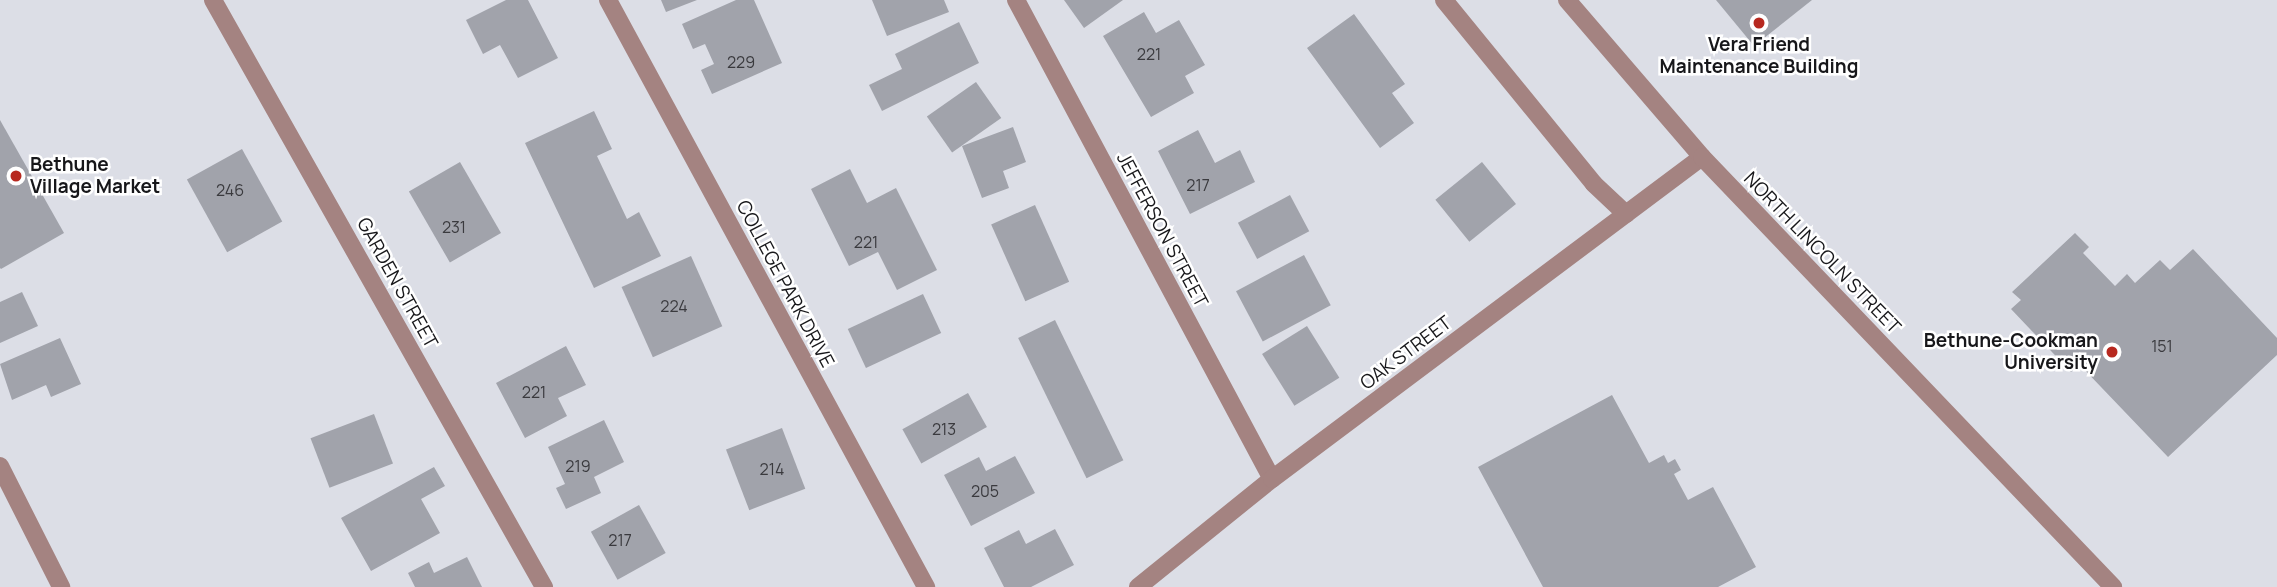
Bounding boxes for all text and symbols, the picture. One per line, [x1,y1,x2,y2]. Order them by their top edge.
marker: Vera Friend Maintenance Building [1751,15,1767,31]
place label: Vera Friend Maintenance Building [1660,34,1858,78]
house number: 221 [1137,44,1161,64]
house number: 229 [727,52,755,72]
street label: JEFFERSON STREET [1112,149,1212,311]
place label: Bethune Village Market [30,154,160,198]
street label: NORTH LINCOLN STREET [1739,167,1905,339]
marker: Bethune Village Market [8,168,24,184]
house number: 217 [1186,175,1210,195]
house number: 246 [216,180,244,200]
street label: COLLEGE PARK DRIVE [731,196,839,372]
street label: GARDEN STREET [352,214,442,352]
house number: 231 [442,217,466,237]
house number: 221 [854,232,878,252]
house number: 224 [660,296,688,316]
street label: OAK STREET [1356,311,1456,395]
place label: Bethune-Cookman University [1924,330,2098,374]
house number: 151 [2151,336,2173,356]
marker: Bethune-Cookman University [2104,344,2120,360]
house number: 221 [522,382,546,402]
house number: 213 [932,419,956,439]
house number: 219 [565,456,591,476]
house number: 214 [760,459,784,479]
house number: 205 [971,481,999,501]
house number: 217 [608,530,632,550]

